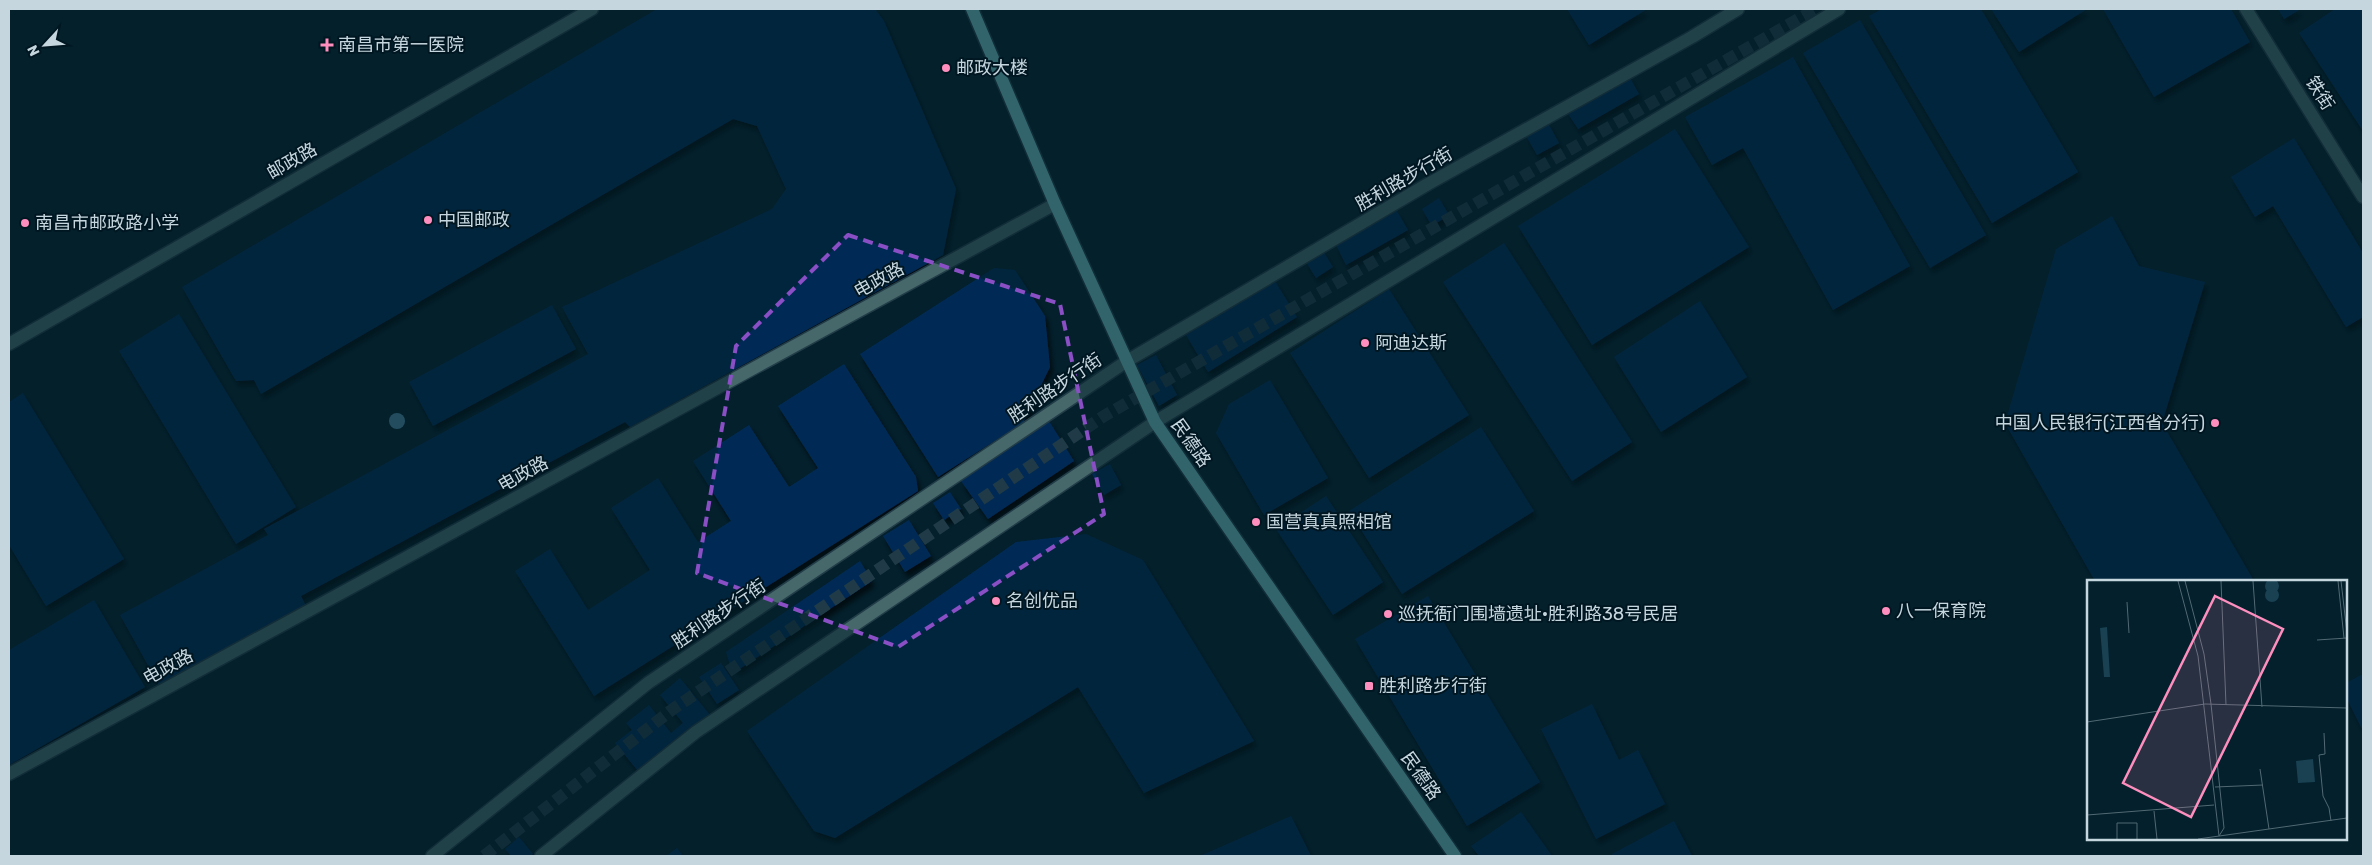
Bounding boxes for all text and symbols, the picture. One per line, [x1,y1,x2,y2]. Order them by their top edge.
north arrow [20,20,70,70]
place label: 南昌市第一医院 [338,34,464,56]
marker: 南昌市第一医院 [320,38,334,52]
text: N [24,42,44,59]
place label: 邮政大楼 [956,57,1028,79]
marker: 邮政大楼 [940,62,952,74]
street label: 铁街 [2301,72,2339,114]
street label: 邮政路 [263,138,321,184]
street label: 胜利路步行街 [1352,142,1456,216]
place label: 中国邮政 [438,209,510,231]
place label: 南昌市邮政路小学 [35,212,179,234]
marker: 中国邮政 [422,214,434,226]
marker: 南昌市邮政路小学 [19,217,31,229]
street label: 电政路 [850,257,908,303]
place label: 阿迪达斯 [1375,332,1447,354]
marker: 阿迪达斯 [1359,337,1371,349]
street label: 胜利路步行街 [1004,349,1106,427]
place label: 中国人民银行(江西省分行) [1995,412,2205,434]
street label: 民德路 [1167,415,1215,471]
marker: 中国人民银行(江西省分行) [2209,417,2221,429]
street label: 电政路 [494,451,552,497]
place label: 国营真真照相馆 [1266,511,1392,533]
marker: 国营真真照相馆 [1250,516,1262,528]
street label: 胜利路步行街 [668,575,770,653]
inset map [2087,580,2347,840]
place label: 名创优品 [1006,590,1078,612]
marker: 名创优品 [990,595,1002,607]
place label: 八一保育院 [1896,600,1986,622]
place label: 巡抚衙门围墙遗址·胜利路38号民居 [1398,603,1678,625]
marker: 八一保育院 [1880,605,1892,617]
marker: 巡抚衙门围墙遗址·胜利路38号民居 [1382,608,1394,620]
street label: 电政路 [139,644,197,690]
place label: 胜利路步行街 [1379,675,1487,697]
marker: 胜利路步行街 [1363,680,1375,692]
street label: 民德路 [1397,748,1445,804]

